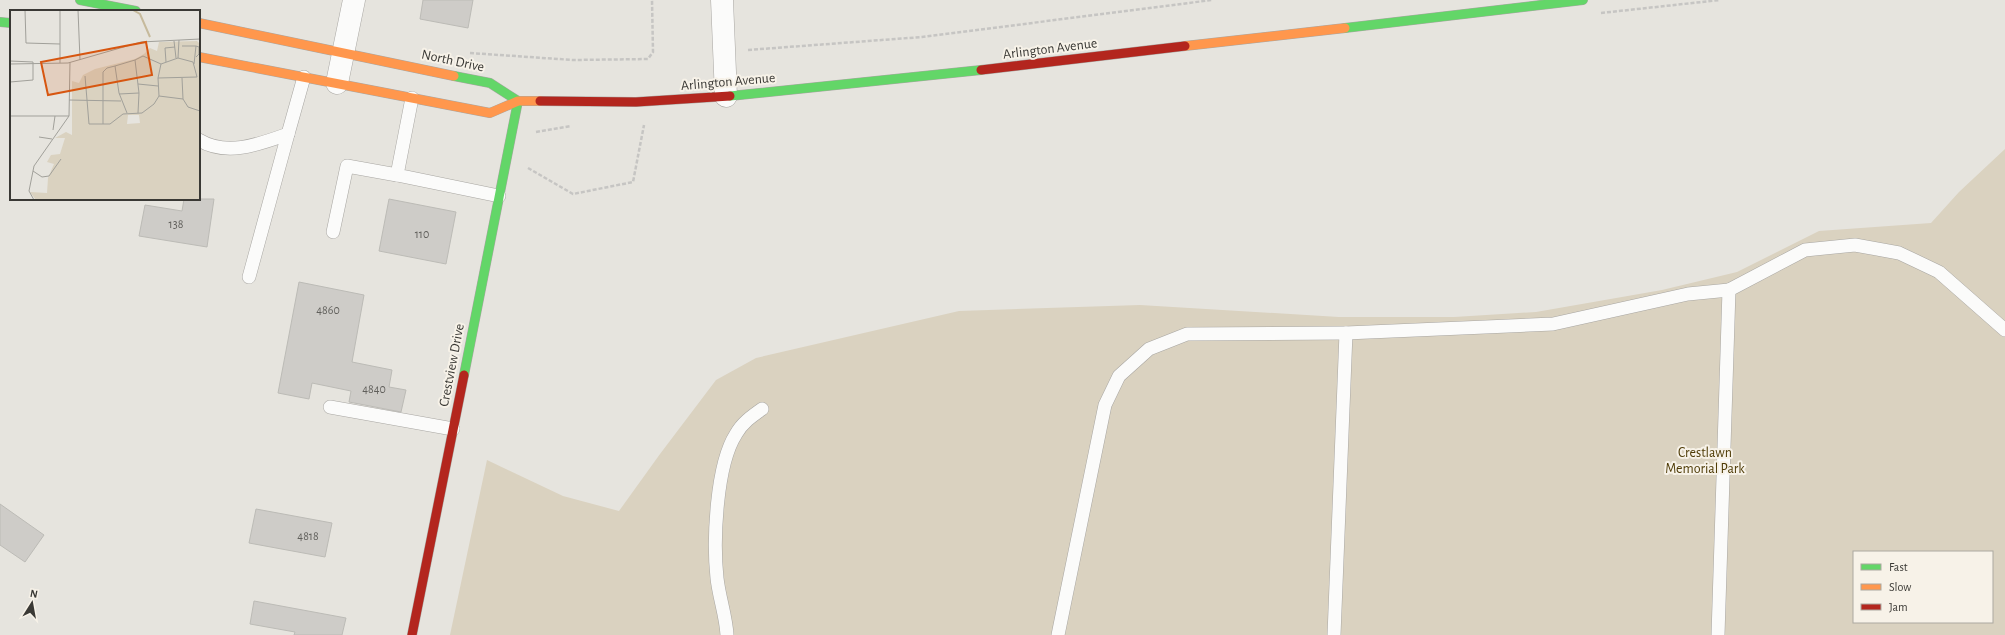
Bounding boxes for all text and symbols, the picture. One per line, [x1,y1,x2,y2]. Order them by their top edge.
inset map [10,10,200,200]
street label: Arlington Avenue [1002,36,1098,62]
street label: North Drive [420,48,485,74]
street label: Arlington Avenue [680,71,776,93]
house number: 138 [169,218,184,230]
house number: 110 [415,228,429,240]
house number: 4860 [316,304,340,316]
street label: Crestview Drive [437,323,467,408]
house number: 4840 [362,383,386,395]
park label: Crestlawn Memorial Park [1665,446,1745,476]
house number: 4818 [297,530,319,542]
legend [1853,551,1993,623]
text: Fast [1889,561,1908,573]
text: Slow [1889,581,1911,593]
north arrow [12,583,52,623]
text: N [29,588,39,600]
text: Jam [1889,601,1908,613]

